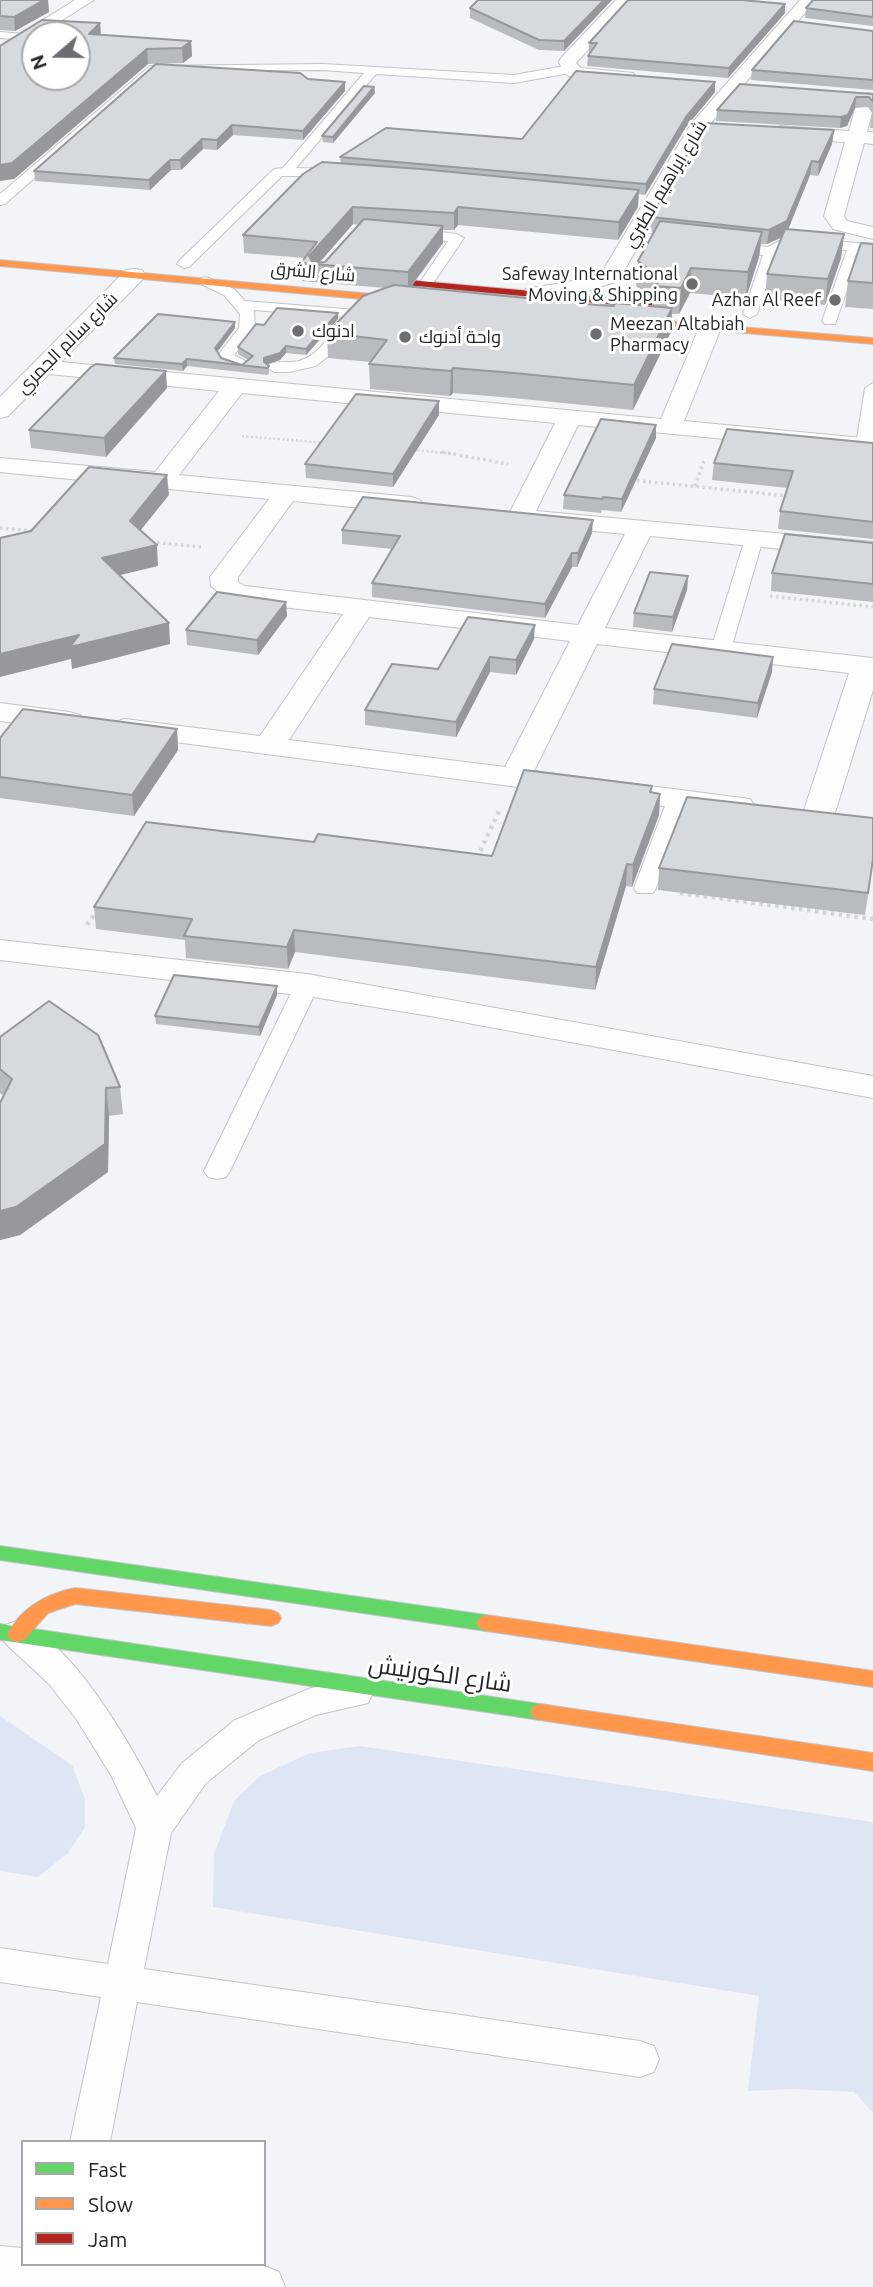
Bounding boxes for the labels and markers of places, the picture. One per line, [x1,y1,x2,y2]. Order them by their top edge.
place label: Safeway International Moving & Shipping [502,263,678,306]
marker: Safeway International Moving & Shipping [684,276,700,292]
place label: Azhar Al Reef [712,289,821,311]
marker: Azhar Al Reef [827,292,843,308]
place label: Meezan Altabiah Pharmacy [610,313,745,356]
place label: ادنوك [312,320,355,342]
marker: ادنوك [290,323,306,339]
place label: واحة أدنوك [419,326,501,348]
marker: Meezan Altabiah Pharmacy [588,326,604,342]
marker: واحة أدنوك [397,329,413,345]

